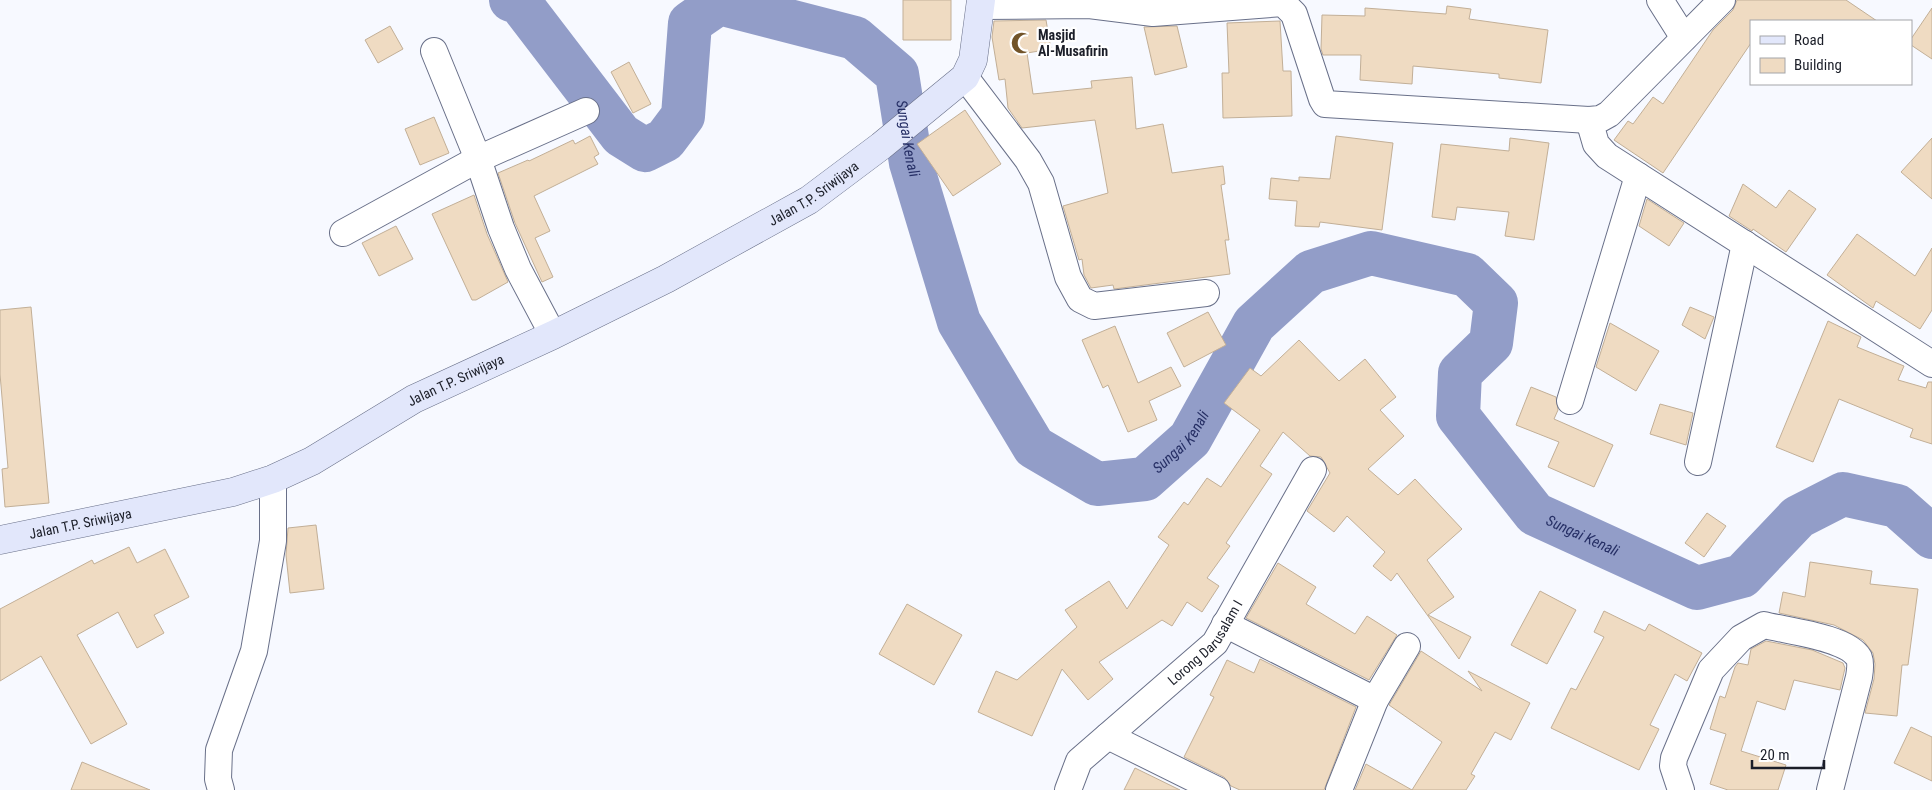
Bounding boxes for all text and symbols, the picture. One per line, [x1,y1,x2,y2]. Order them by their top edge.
legend [1750,20,1912,85]
place label: Masjid Al-Musafirin [1038,27,1108,59]
mosque icon: Masjid Al-Musafirin [1009,30,1035,56]
text: Road [1794,31,1824,49]
text: Building [1794,56,1842,74]
water label: Sungai Kenali [892,99,924,180]
street label: Jalan T.P. Sriwijaya [766,158,861,229]
street label: Jalan T.P. Sriwijaya [404,351,506,409]
water label: Sungai Kenali [1149,407,1213,477]
street label: Jalan T.P. Sriwijaya [28,505,133,542]
water label: Sungai Kenali [1543,511,1622,560]
street label: Lorong Darusalam I [1164,597,1246,688]
scale bar [1752,738,1824,770]
text: 20 m [1760,746,1790,764]

